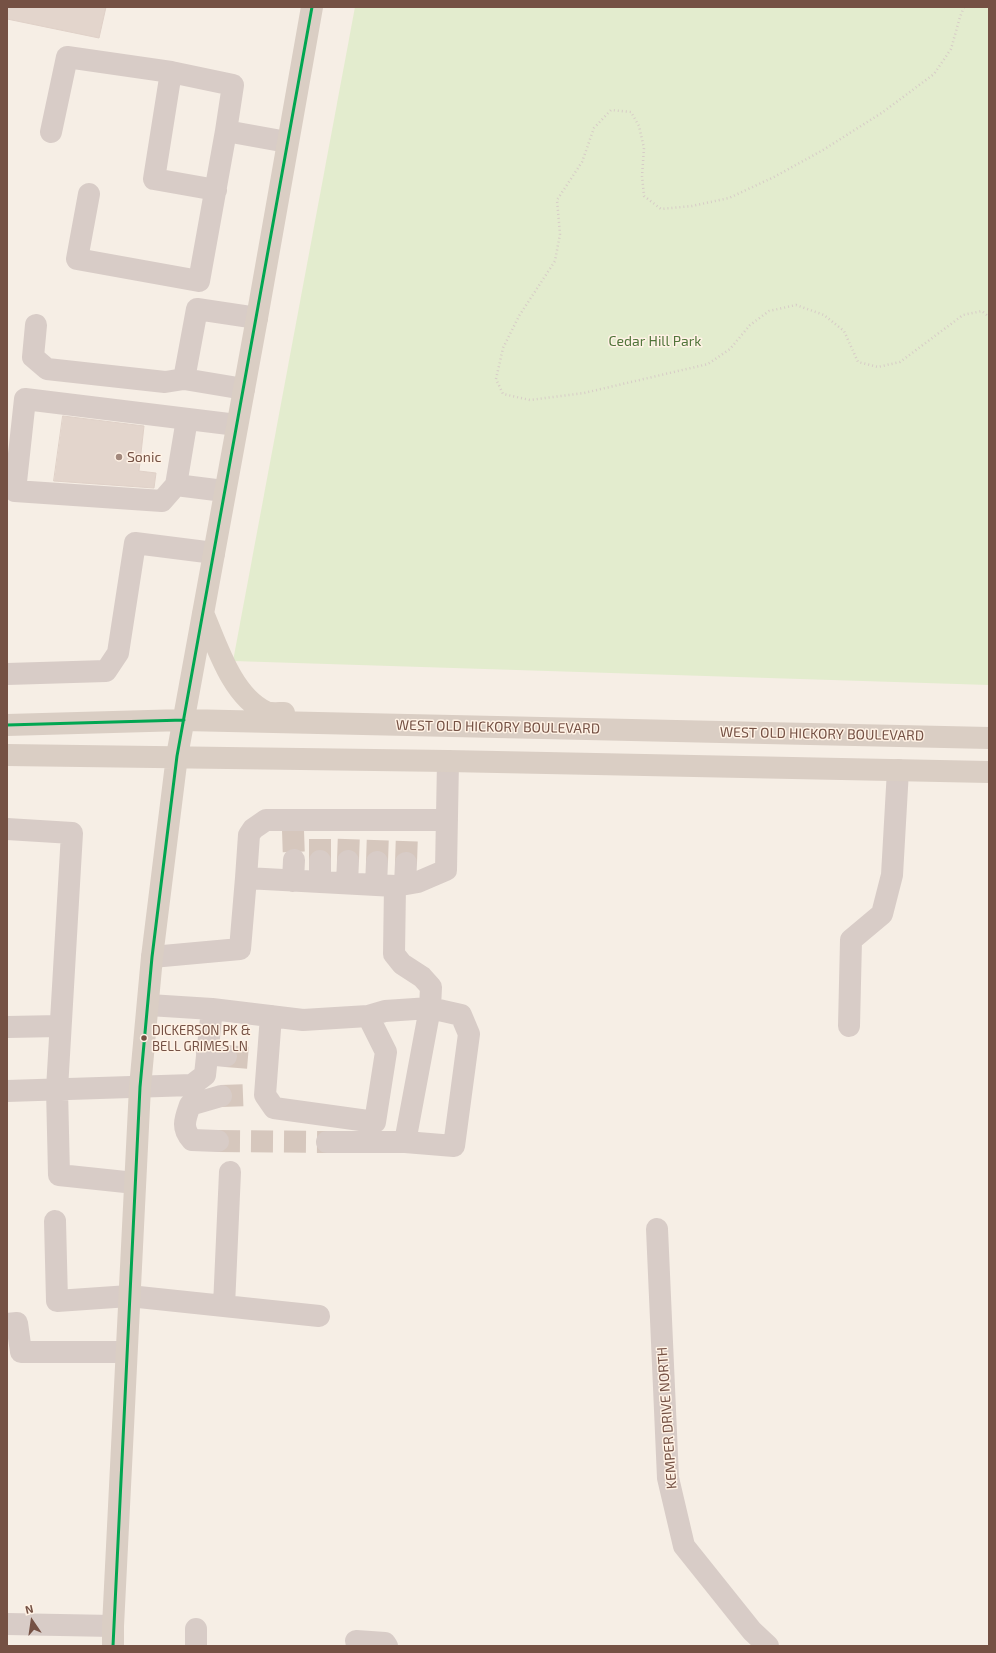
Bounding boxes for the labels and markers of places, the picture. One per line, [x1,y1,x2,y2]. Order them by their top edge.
place label: Sonic [127,449,161,465]
marker: Sonic [114,452,124,462]
place label: DICKERSON PK & BELL GRIMES LN [152,1023,251,1054]
marker: DICKERSON PK & BELL GRIMES LN [139,1033,149,1043]

